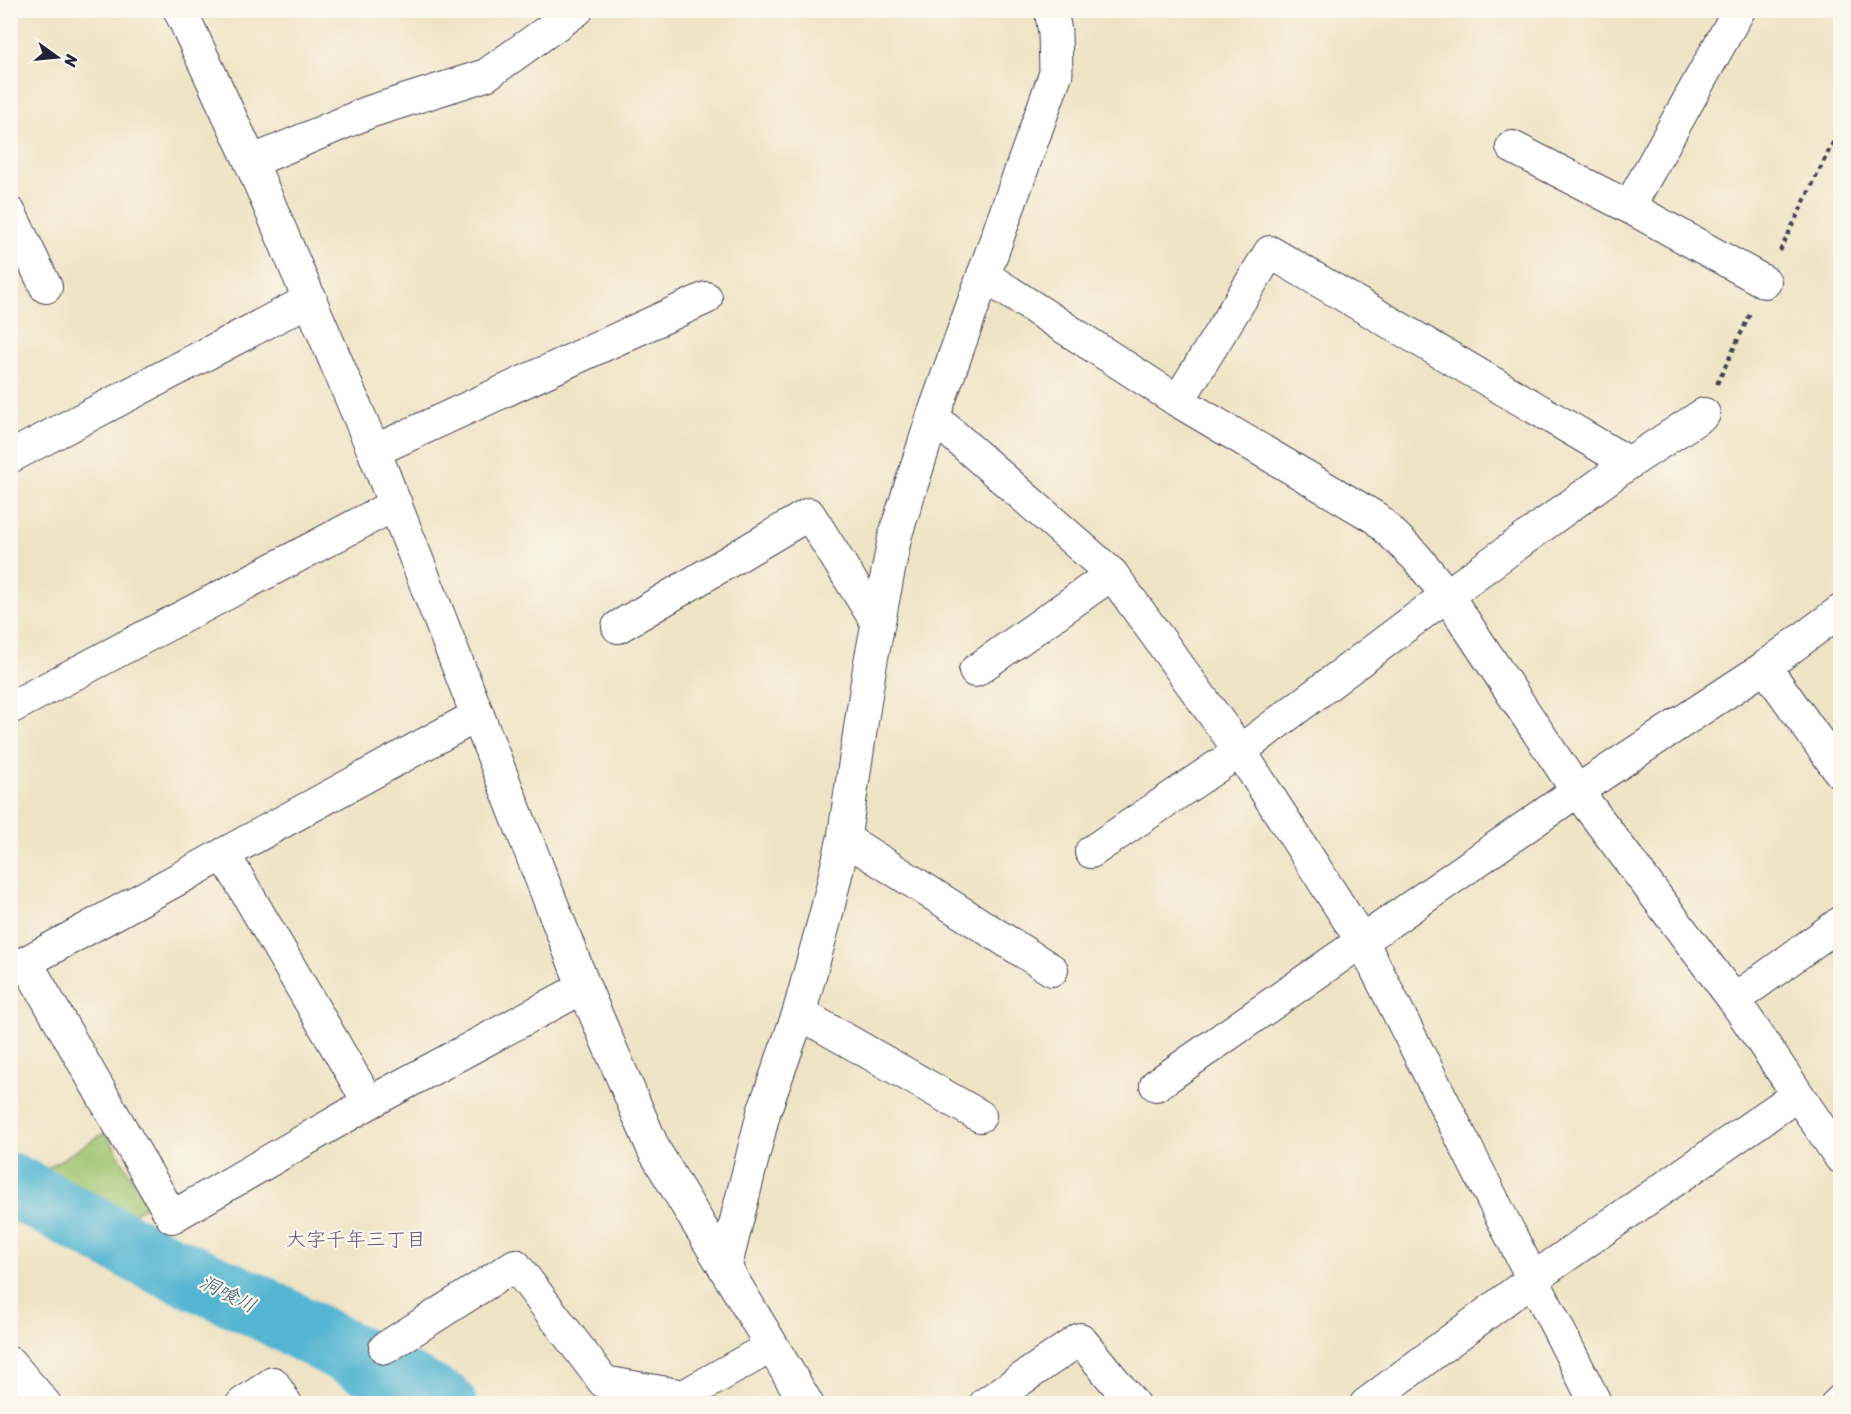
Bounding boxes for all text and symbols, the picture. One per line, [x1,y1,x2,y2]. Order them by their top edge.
north arrow [27,27,87,87]
text: N [55,51,87,71]
district label: 大字千年三丁目 [286,1222,426,1257]
water label: 洞喰川 [193,1265,263,1323]

